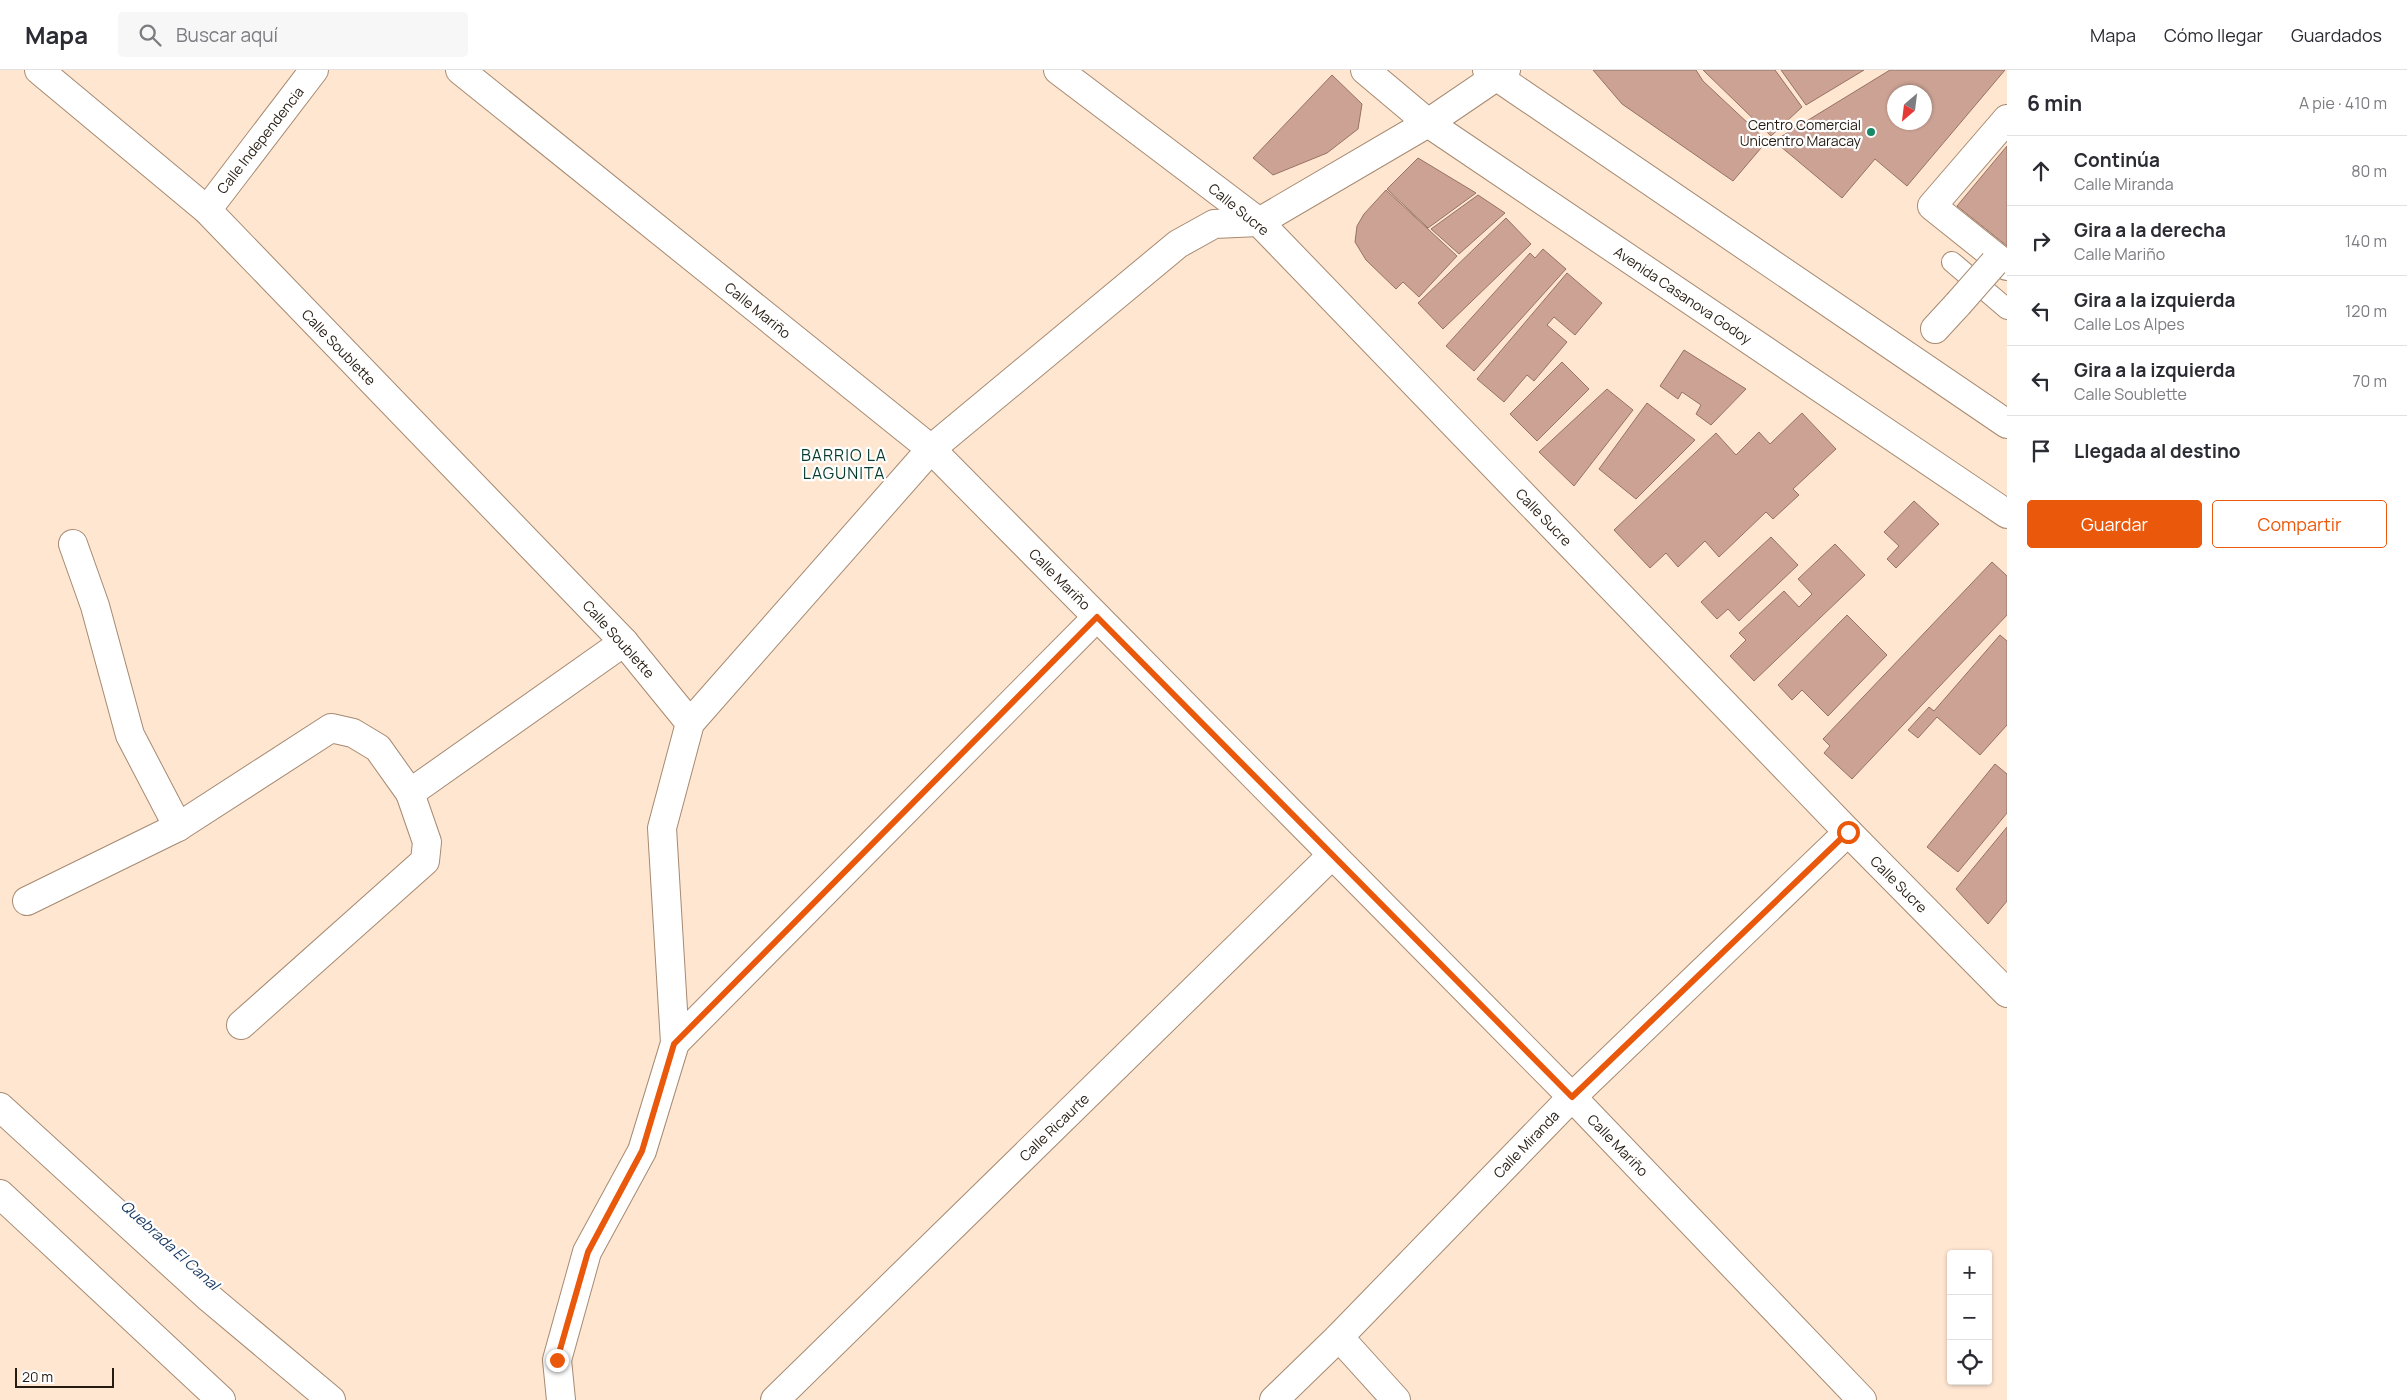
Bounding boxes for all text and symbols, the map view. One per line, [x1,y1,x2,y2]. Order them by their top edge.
search box [118,12,468,57]
text: Mapa [25,18,88,51]
icon: search [136,21,164,49]
text: Buscar aquí [176,22,278,48]
text: Mapa [2090,23,2136,47]
text: Cómo llegar [2164,23,2263,47]
text: Guardados [2291,23,2382,47]
street label: Calle Independencia [212,83,308,197]
north arrow [1887,85,1932,130]
text: 6 min [2027,89,2082,117]
text: A pie · 410 m [2299,92,2387,114]
place label: Centro Comercial Unicentro Maracay [1740,115,1862,150]
marker: Centro Comercial Unicentro Maracay [1865,126,1877,138]
text: Continúa [2074,147,2160,173]
icon: ahead [2027,157,2055,185]
text: 80 m [2351,160,2387,182]
text: Calle Miranda [2074,173,2174,195]
street label: Calle Sucre [1205,179,1273,239]
text: Gira a la derecha [2074,217,2226,243]
icon: right [2027,227,2055,255]
text: 140 m [2345,230,2387,252]
street label: Avenida Casanova Godoy [1611,242,1756,348]
text: Calle Mariño [2074,243,2165,265]
street label: Calle Mariño [721,278,795,342]
text: Gira a la izquierda [2074,287,2235,313]
icon: left [2027,297,2055,325]
text: 120 m [2345,300,2387,322]
street label: Calle Soublette [298,305,380,389]
text: Calle Los Alpes [2074,313,2185,335]
text: Gira a la izquierda [2074,357,2235,383]
icon: left [2027,367,2055,395]
text: 70 m [2352,370,2387,392]
text: Calle Soublette [2074,383,2187,405]
icon: arrive [2027,437,2055,465]
text: Llegada al destino [2074,438,2241,464]
district label: BARRIO LA LAGUNITA [801,444,887,484]
street label: Calle Sucre [1512,484,1576,550]
button: Guardar [2027,500,2202,548]
button: Compartir [2212,500,2387,548]
street label: Calle Mariño [1025,544,1095,614]
street label: Calle Soublette [579,596,659,682]
route start [1837,821,1860,844]
street label: Calle Sucre [1866,851,1932,917]
street label: Calle Ricaurte [1015,1089,1093,1165]
street label: Calle Miranda [1489,1106,1563,1182]
street label: Calle Mariño [1583,1110,1653,1180]
water label: Quebrada El Canal [116,1195,226,1297]
map controls [1947,1250,1992,1385]
button: + [1947,1250,1992,1295]
button: − [1947,1295,1992,1340]
button: locate [1947,1340,1992,1385]
route end [546,1349,569,1372]
scale bar [15,1365,114,1388]
text: 20 m [22,1367,53,1386]

